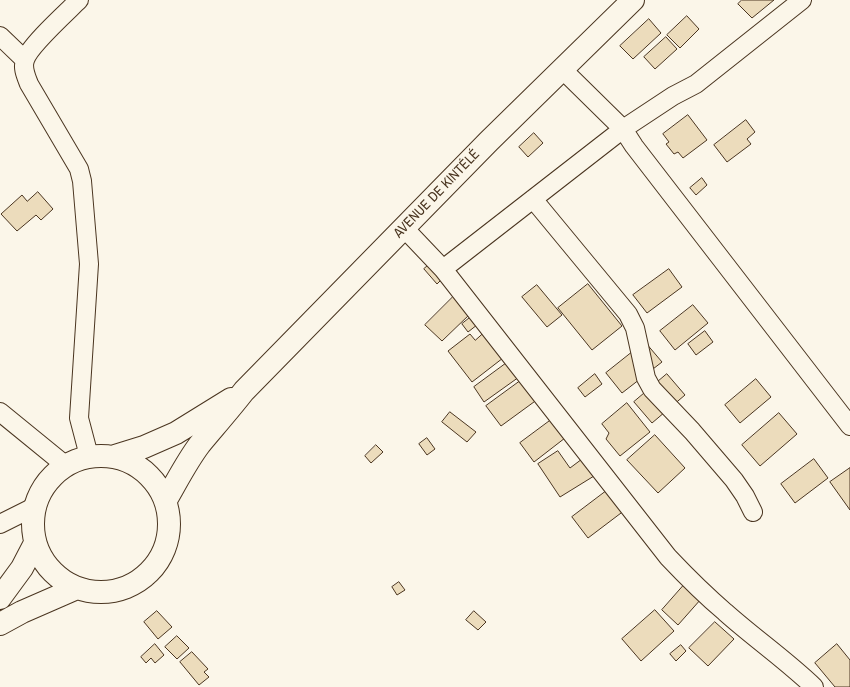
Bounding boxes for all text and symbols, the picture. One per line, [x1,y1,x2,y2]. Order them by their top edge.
street label: AVENUE DE KINTÉLÉ [390,146,484,242]

